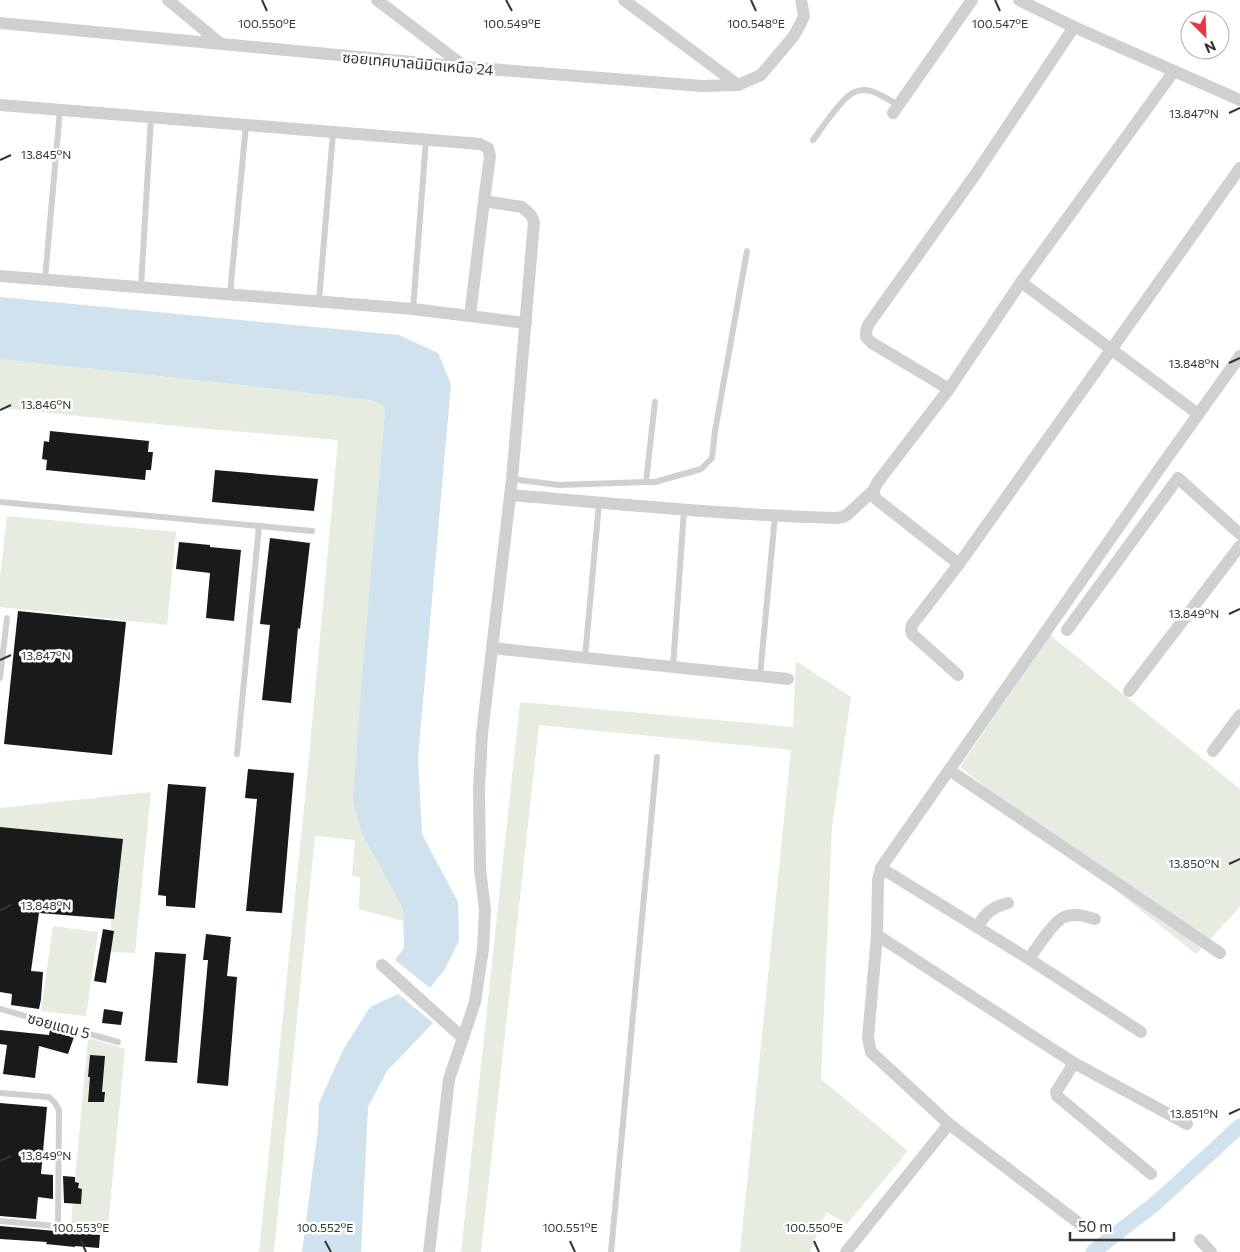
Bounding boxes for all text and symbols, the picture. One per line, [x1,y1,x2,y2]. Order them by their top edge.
north arrow [1180,10,1230,60]
text: 100.550°E [238,16,296,30]
text: 100.549°E [483,16,541,30]
text: 100.548°E [727,16,785,30]
text: 100.547°E [972,16,1028,30]
text: N [1202,37,1219,57]
street label: ซอยเทศบาลนิมิตเหนือ 24 [342,47,494,79]
text: 13.847°N [1169,106,1219,120]
text: 13.845°N [21,147,71,161]
text: 13.848°N [1169,356,1219,370]
text: 13.846°N [21,397,71,411]
text: 13.849°N [1169,606,1219,620]
text: 13.847°N [21,648,71,662]
text: 13.850°N [1168,856,1220,870]
text: 13.848°N [21,898,71,912]
street label: ซอยแดน 5 [26,1008,92,1042]
text: 13.851°N [1170,1106,1218,1120]
text: 13.849°N [21,1148,71,1162]
scale bar [1070,1210,1174,1242]
text: 50 m [1078,1217,1112,1235]
text: 100.553°E [53,1220,109,1234]
text: 100.552°E [297,1220,353,1234]
text: 100.551°E [542,1220,598,1234]
text: 100.550°E [785,1220,843,1234]

